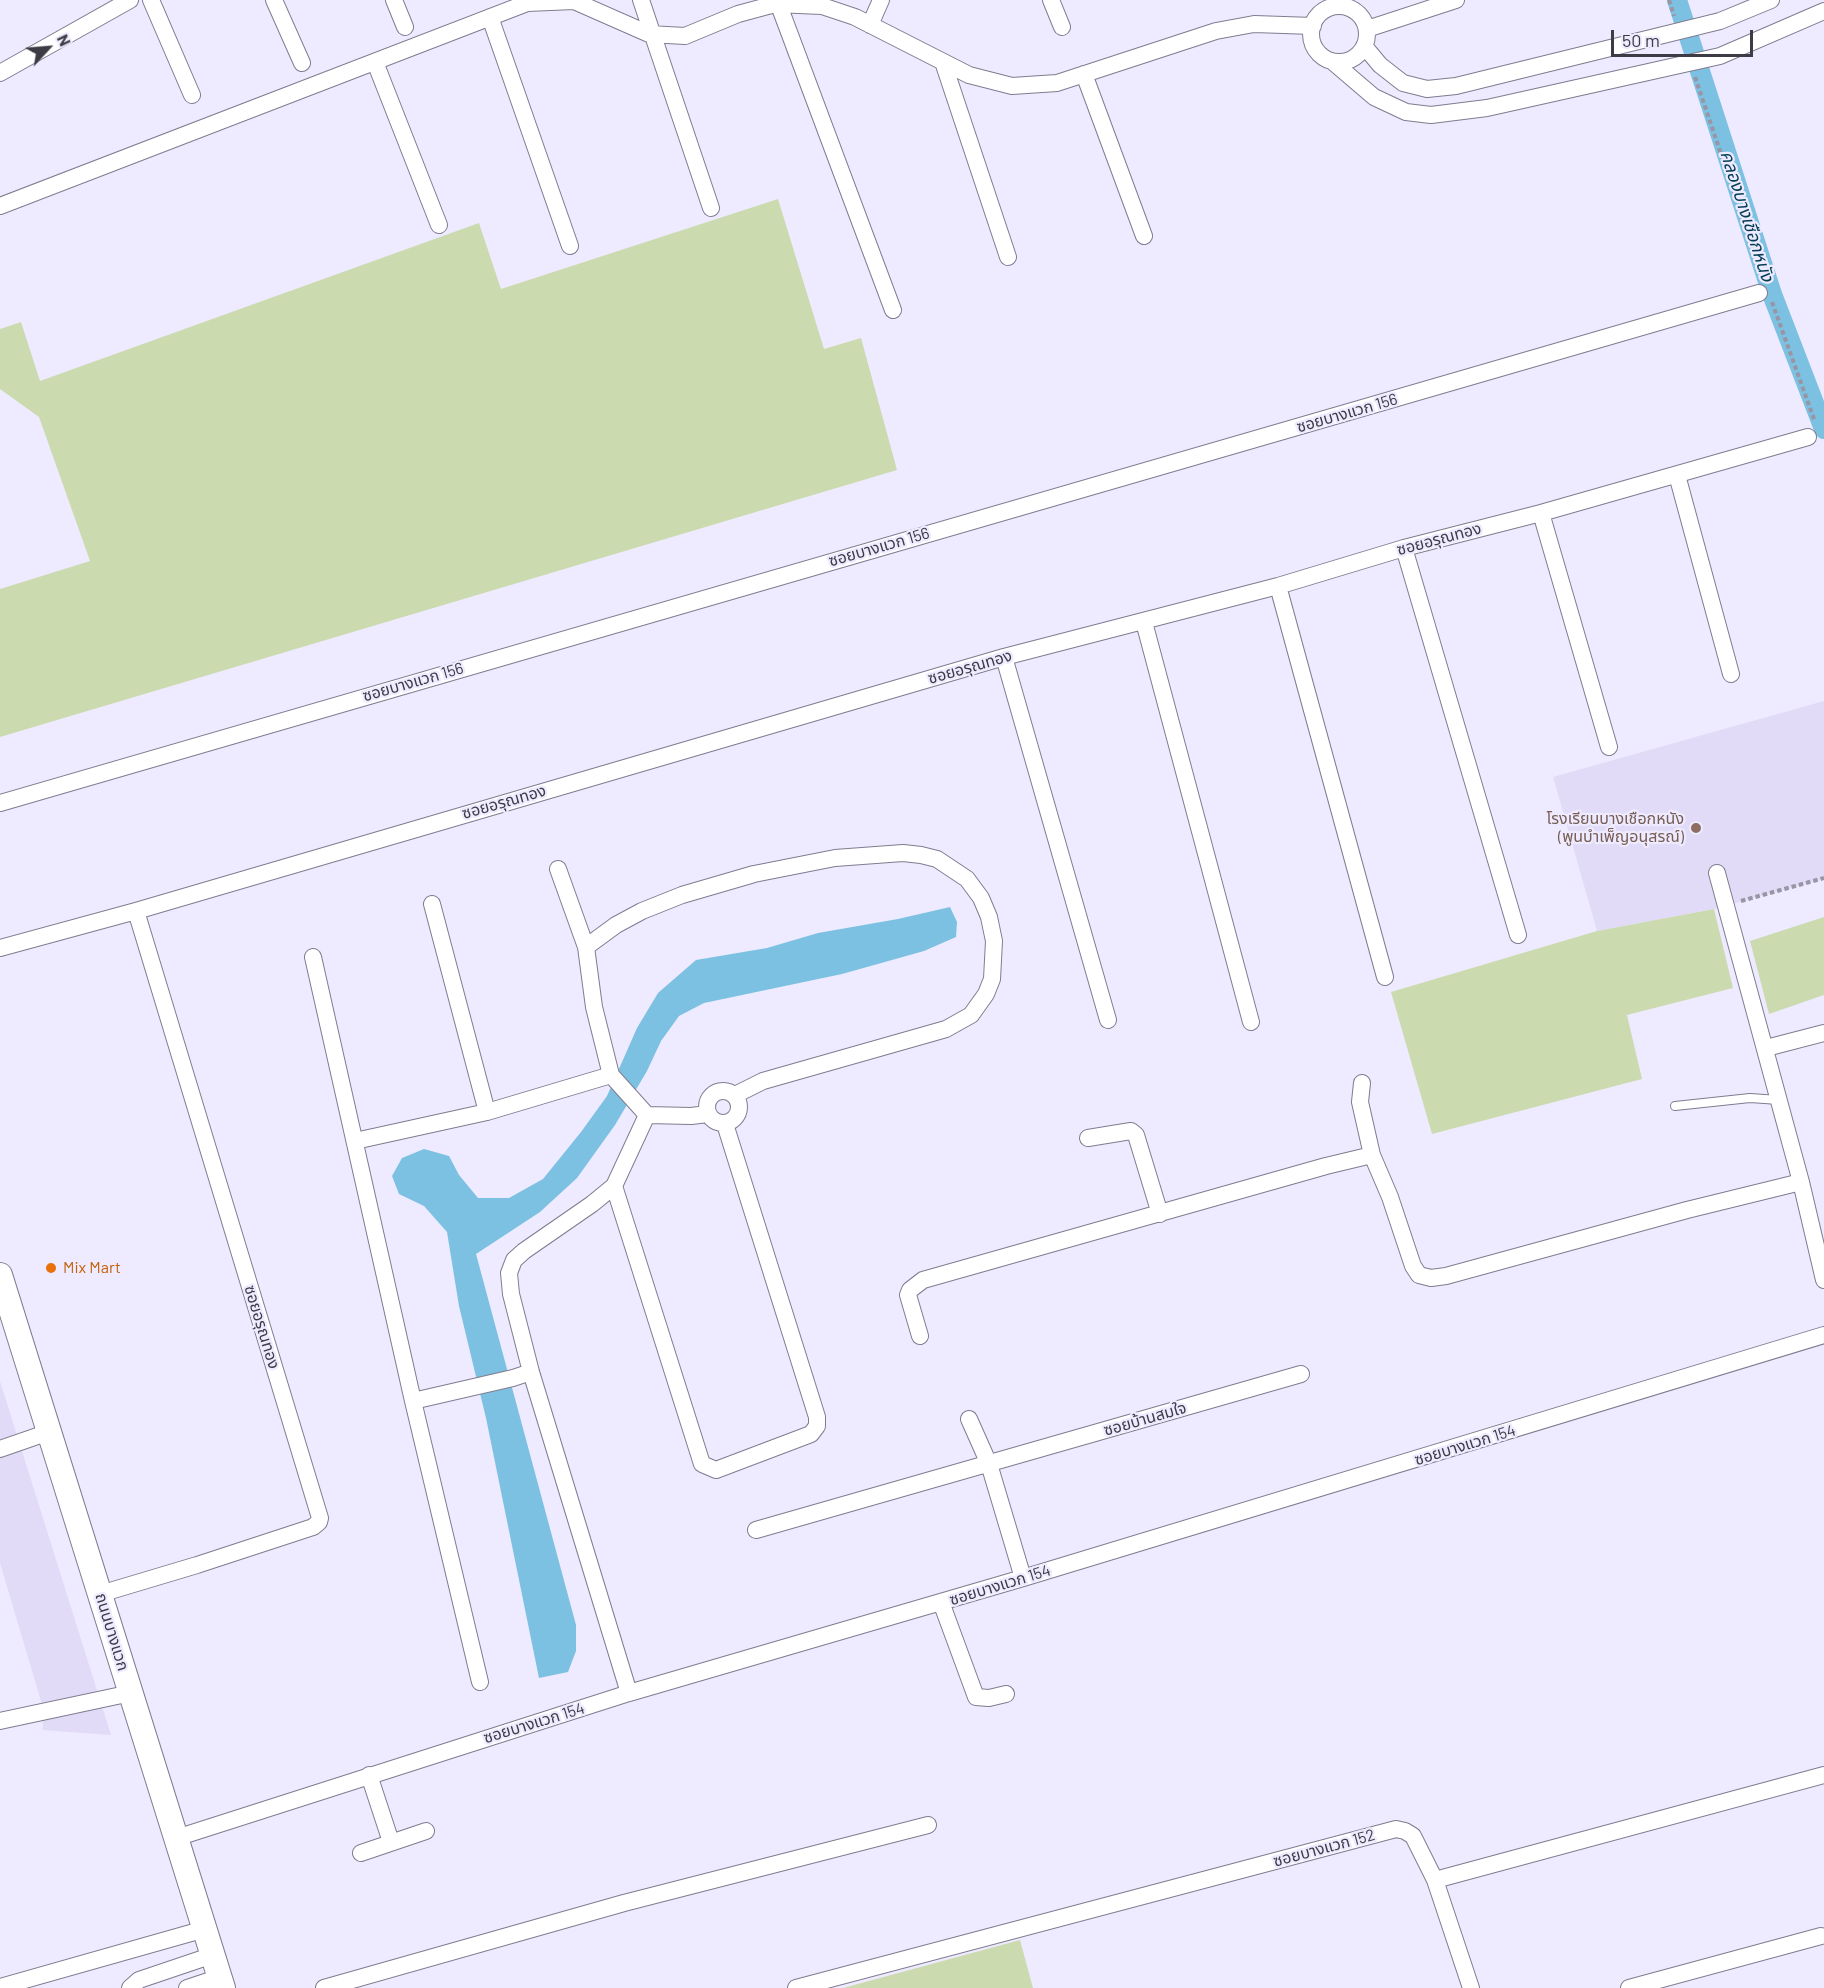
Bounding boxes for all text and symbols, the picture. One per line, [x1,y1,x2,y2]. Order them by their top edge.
north arrow [18,18,78,78]
scale bar [1614,18,1756,56]
text: 50 m [1622,29,1660,51]
text: N [54,31,75,49]
water label: คลองบางเชือกหนัง [1716,148,1778,284]
street label: ซอยบางแวก 156 [1294,389,1400,437]
street label: ซอยอรุณทอง [1395,519,1483,559]
street label: ซอยบางแวก 156 [826,523,932,571]
street label: ซอยอรุณทอง [926,646,1014,688]
street label: ซอยบางแวก 156 [360,658,466,706]
street label: ซอยอรุณทอง [460,781,548,823]
place label: โรงเรียนบางเชือกหนัง (พูนบำเพ็ญอนุสรณ์) [1546,809,1684,847]
marker: โรงเรียนบางเชือกหนัง (พูนบำเพ็ญอนุสรณ์) [1689,821,1703,835]
place label: Mix Mart [63,1258,121,1278]
marker: Mix Mart [44,1261,58,1275]
street label: ซอยอรุณทอง [240,1283,284,1371]
street label: ซอยบ้านสมใจ [1101,1398,1189,1440]
street label: ซอยบางแวก 154 [1412,1421,1518,1469]
street label: ซอยบางแวก 154 [947,1561,1053,1609]
street label: ถนนบางแวก [91,1591,133,1673]
street label: ซอยบางแวก 154 [481,1699,587,1747]
street label: ซอยบางแวก 152 [1271,1825,1377,1871]

